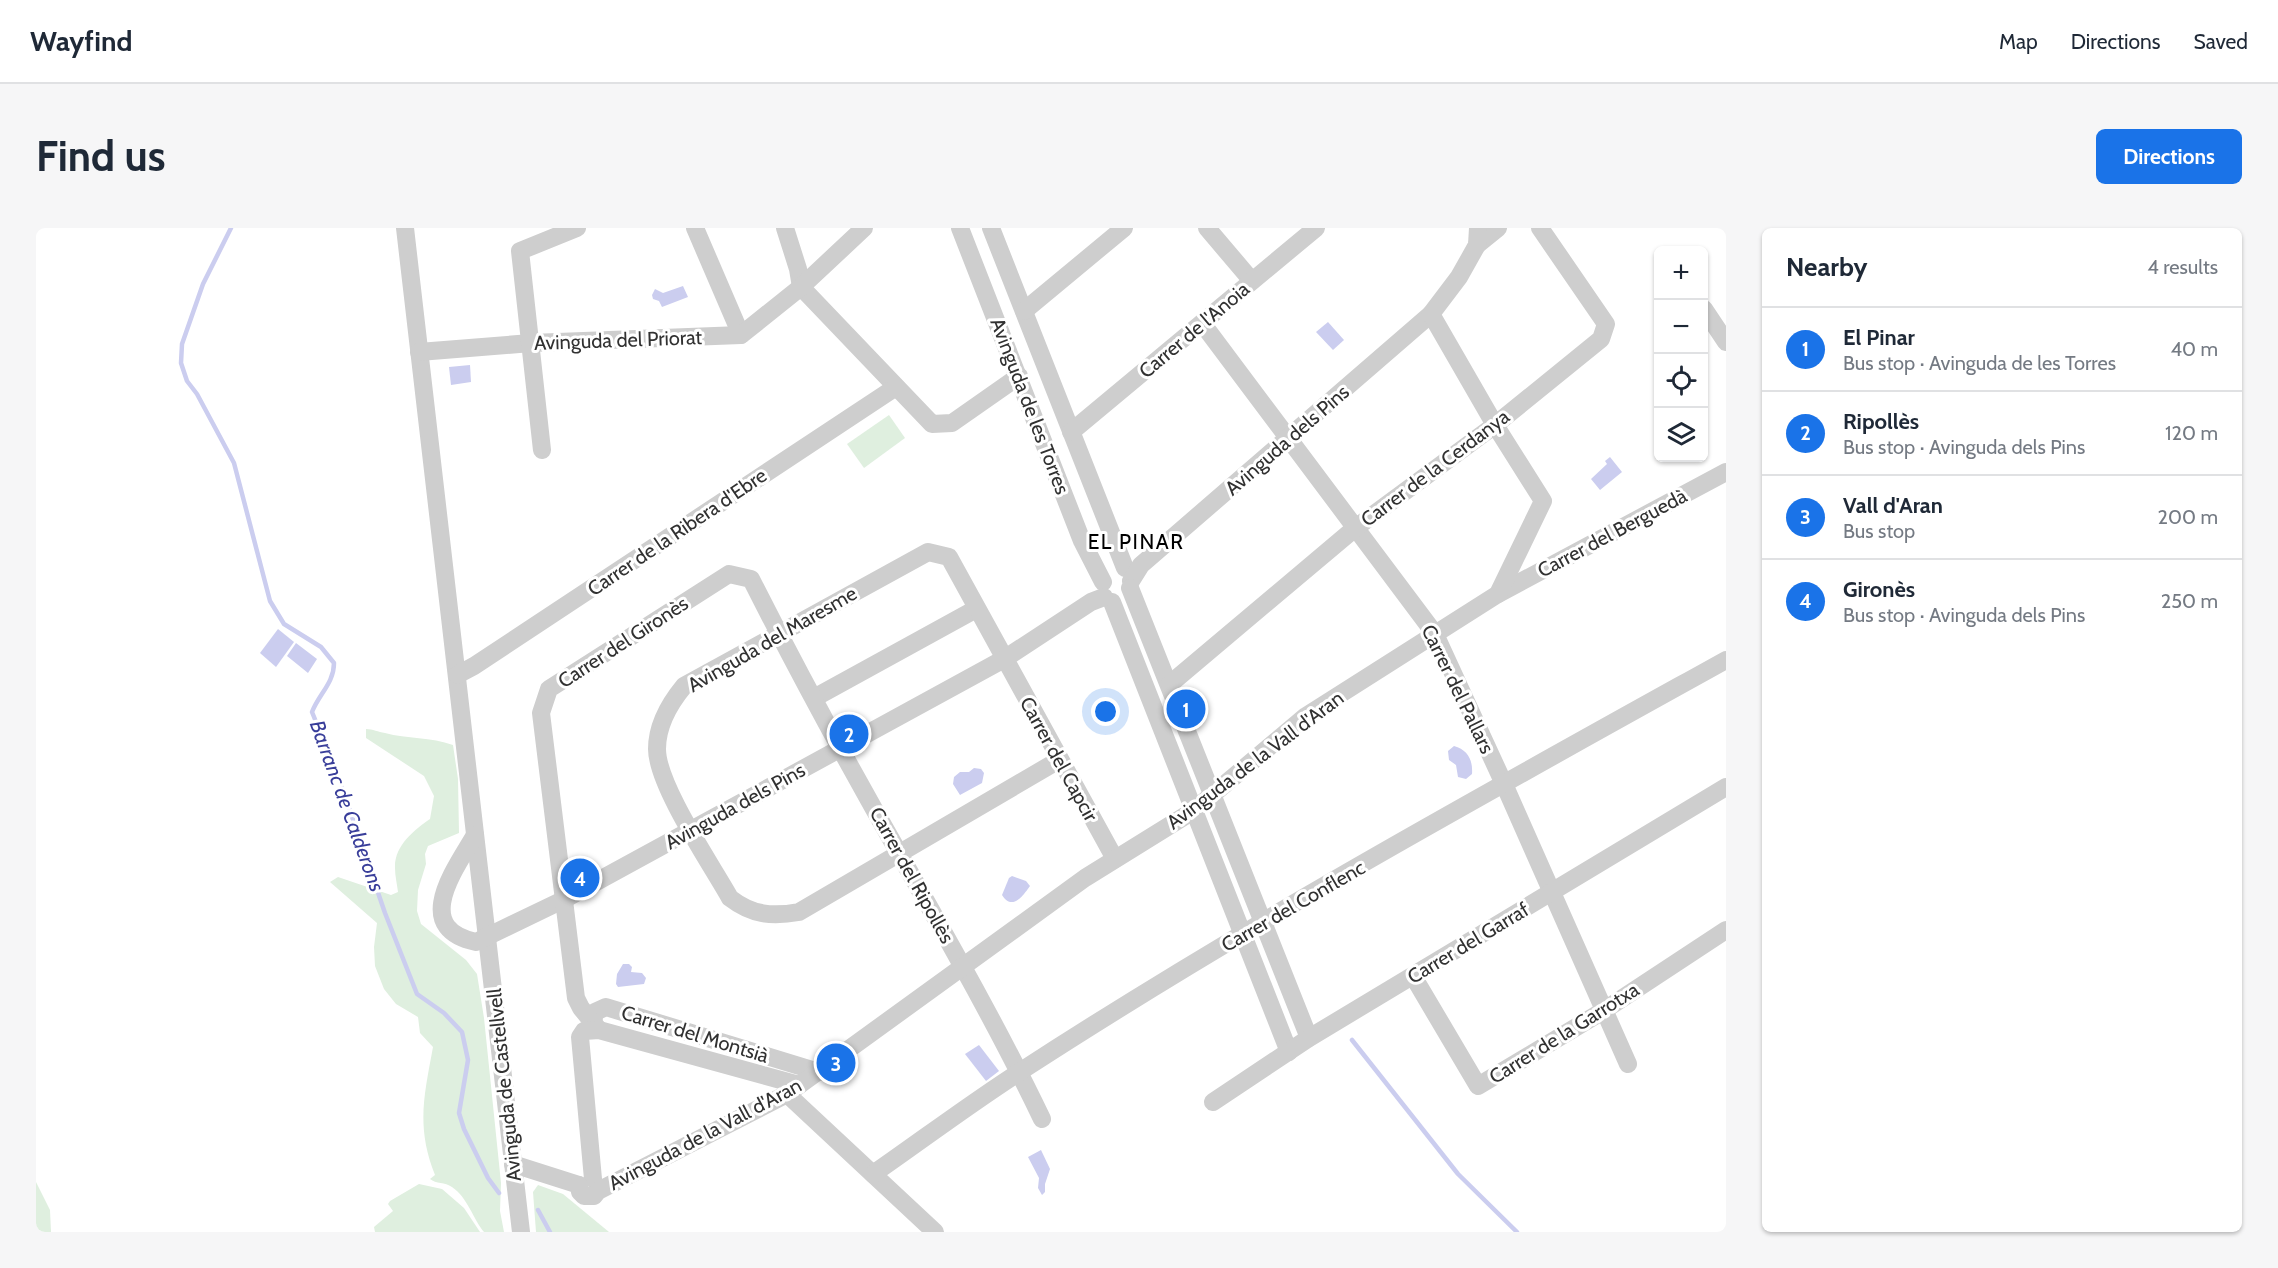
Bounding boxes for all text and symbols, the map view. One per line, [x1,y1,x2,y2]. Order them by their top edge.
text: Wayfind [30,24,132,58]
text: Map [1999,29,2038,54]
text: Directions [2071,29,2160,54]
text: Saved [2193,29,2248,54]
button: Directions [2096,129,2242,184]
text: Find us [36,130,165,182]
map controls [1654,246,1708,462]
button: + [1654,246,1708,300]
text: Nearby [1786,251,1867,283]
text: 4 results [2147,255,2218,279]
street label: Carrer de l'Anoia [1134,277,1254,383]
button: − [1654,300,1708,354]
street label: Avinguda de les Torres [985,314,1075,498]
text: El Pinar [1843,324,1915,351]
street label: Avinguda del Priorat [534,325,703,355]
text: 1 [1802,337,1809,361]
text: 40 m [2170,337,2218,361]
text: Bus stop · Avinguda de les Torres [1843,351,2116,375]
button: locate [1654,354,1708,408]
street label: Avinguda dels Pins [1220,380,1354,500]
street label: Carrer de la Cerdanya [1356,404,1514,532]
button: layers [1654,408,1708,462]
text: Ripollès [1843,408,1919,435]
text: 2 [1800,421,1811,445]
text: 120 m [2165,421,2218,445]
text: Bus stop · Avinguda dels Pins [1843,435,2085,459]
street label: Carrer de la Ribera d'Ebre [583,463,771,601]
street label: Carrer del Berguedà [1533,483,1691,582]
text: Vall d'Aran [1843,492,1943,519]
text: 3 [1800,505,1811,529]
text: 200 m [2158,505,2218,529]
text: Bus stop [1843,519,1915,543]
district label: EL PINAR [1088,529,1184,554]
text: Gironès [1843,576,1915,603]
street label: Avinguda del Maresme [683,581,861,697]
text: 4 [1799,589,1812,613]
text: 250 m [2161,589,2218,613]
street label: Carrer del Gironès [553,591,693,693]
text: Bus stop · Avinguda dels Pins [1843,603,2085,627]
street label: Carrer del Pallars [1416,621,1500,757]
street label: Avinguda de la Vall d'Aran [1162,686,1348,834]
pin: 1 [1166,686,1206,732]
street label: Carrer del Capcir [1015,693,1103,826]
your location [1091,697,1120,726]
pin: 2 [830,712,868,756]
water label: Barranc de Calderons [305,717,390,895]
street label: Avinguda dels Pins [661,758,809,854]
street label: Carrer del Ripollès [865,803,959,947]
street label: Carrer del Conflenc [1217,855,1369,957]
pin: 4 [560,856,600,900]
street label: Carrer del Garraf [1403,897,1533,989]
street label: Carrer de la Garrotxa [1485,977,1644,1089]
street label: Avinguda de Castellvell [482,987,526,1183]
street label: Carrer del Montsià [618,1000,772,1068]
pin: 3 [816,1040,856,1086]
street label: Avinguda de la Vall d'Aran [604,1073,806,1195]

